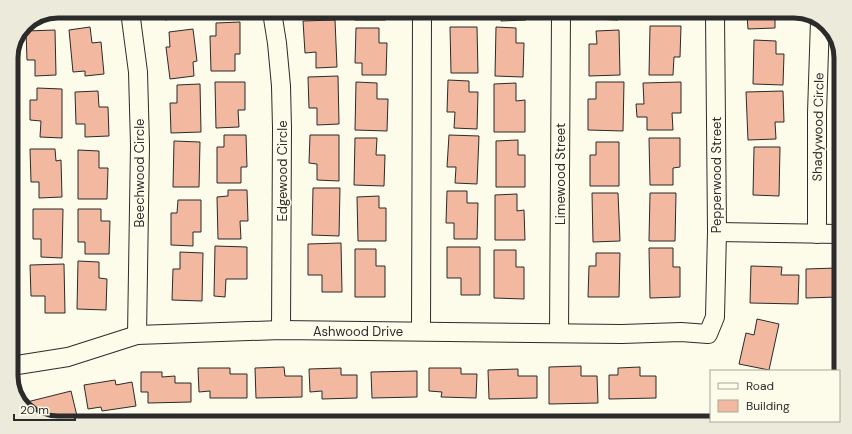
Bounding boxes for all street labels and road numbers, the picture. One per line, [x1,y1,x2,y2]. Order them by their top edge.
street label: Shadywood Circle [809,72,827,182]
street label: Pepperwood Street [708,117,725,233]
street label: Beechwood Circle [131,119,148,227]
street label: Edgewood Circle [274,120,291,222]
street label: Limewood Street [552,123,569,225]
street label: Ashwood Drive [313,323,403,340]

